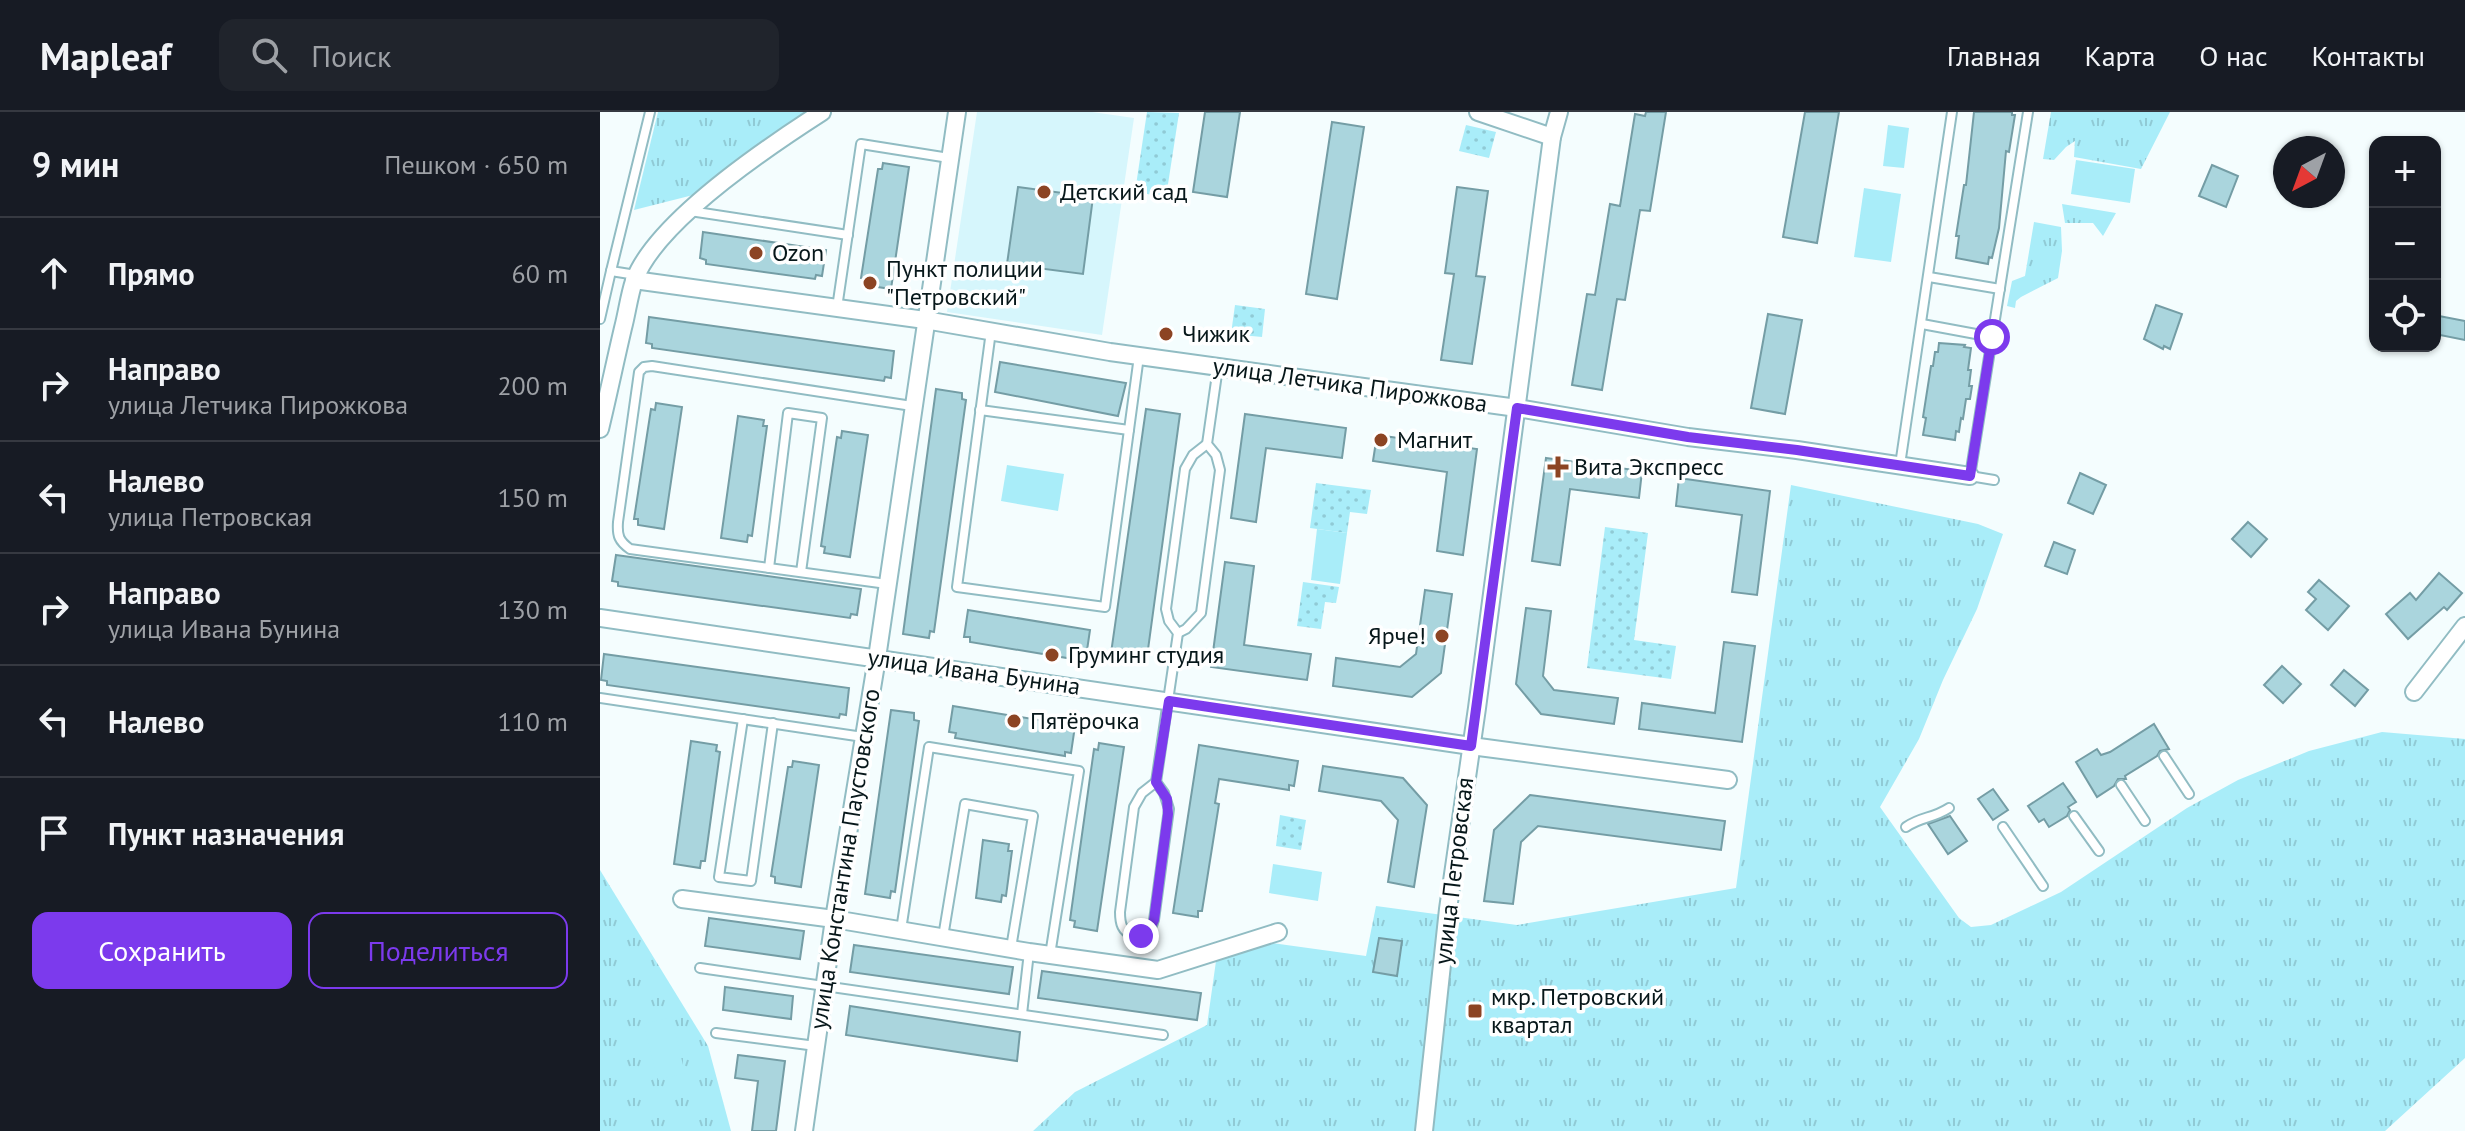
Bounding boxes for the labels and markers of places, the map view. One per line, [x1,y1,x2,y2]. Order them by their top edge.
place label: Детский сад [1060,176,1188,207]
marker: Детский сад [1035,183,1053,201]
place label: Ozon [772,237,824,268]
marker: Ozon [747,244,765,262]
place label: Пункт полиции "Петровский" [886,253,1043,312]
marker: Пункт полиции "Петровский" [861,274,879,292]
place label: Чижик [1182,318,1251,349]
marker: Чижик [1157,325,1175,343]
place label: Магнит [1397,424,1473,455]
marker: Магнит [1372,431,1390,449]
place label: Вита Экспресс [1574,451,1724,482]
marker: Вита Экспресс [1549,458,1567,476]
place label: Ярче! [1368,620,1426,651]
marker: Ярче! [1433,627,1451,645]
place label: Груминг студия [1068,639,1224,670]
marker: Груминг студия [1043,646,1061,664]
place label: Пятёрочка [1030,705,1140,736]
marker: Пятёрочка [1005,712,1023,730]
place label: мкр. Петровский квартал [1491,981,1664,1040]
marker: мкр. Петровский квартал [1466,1002,1484,1020]

